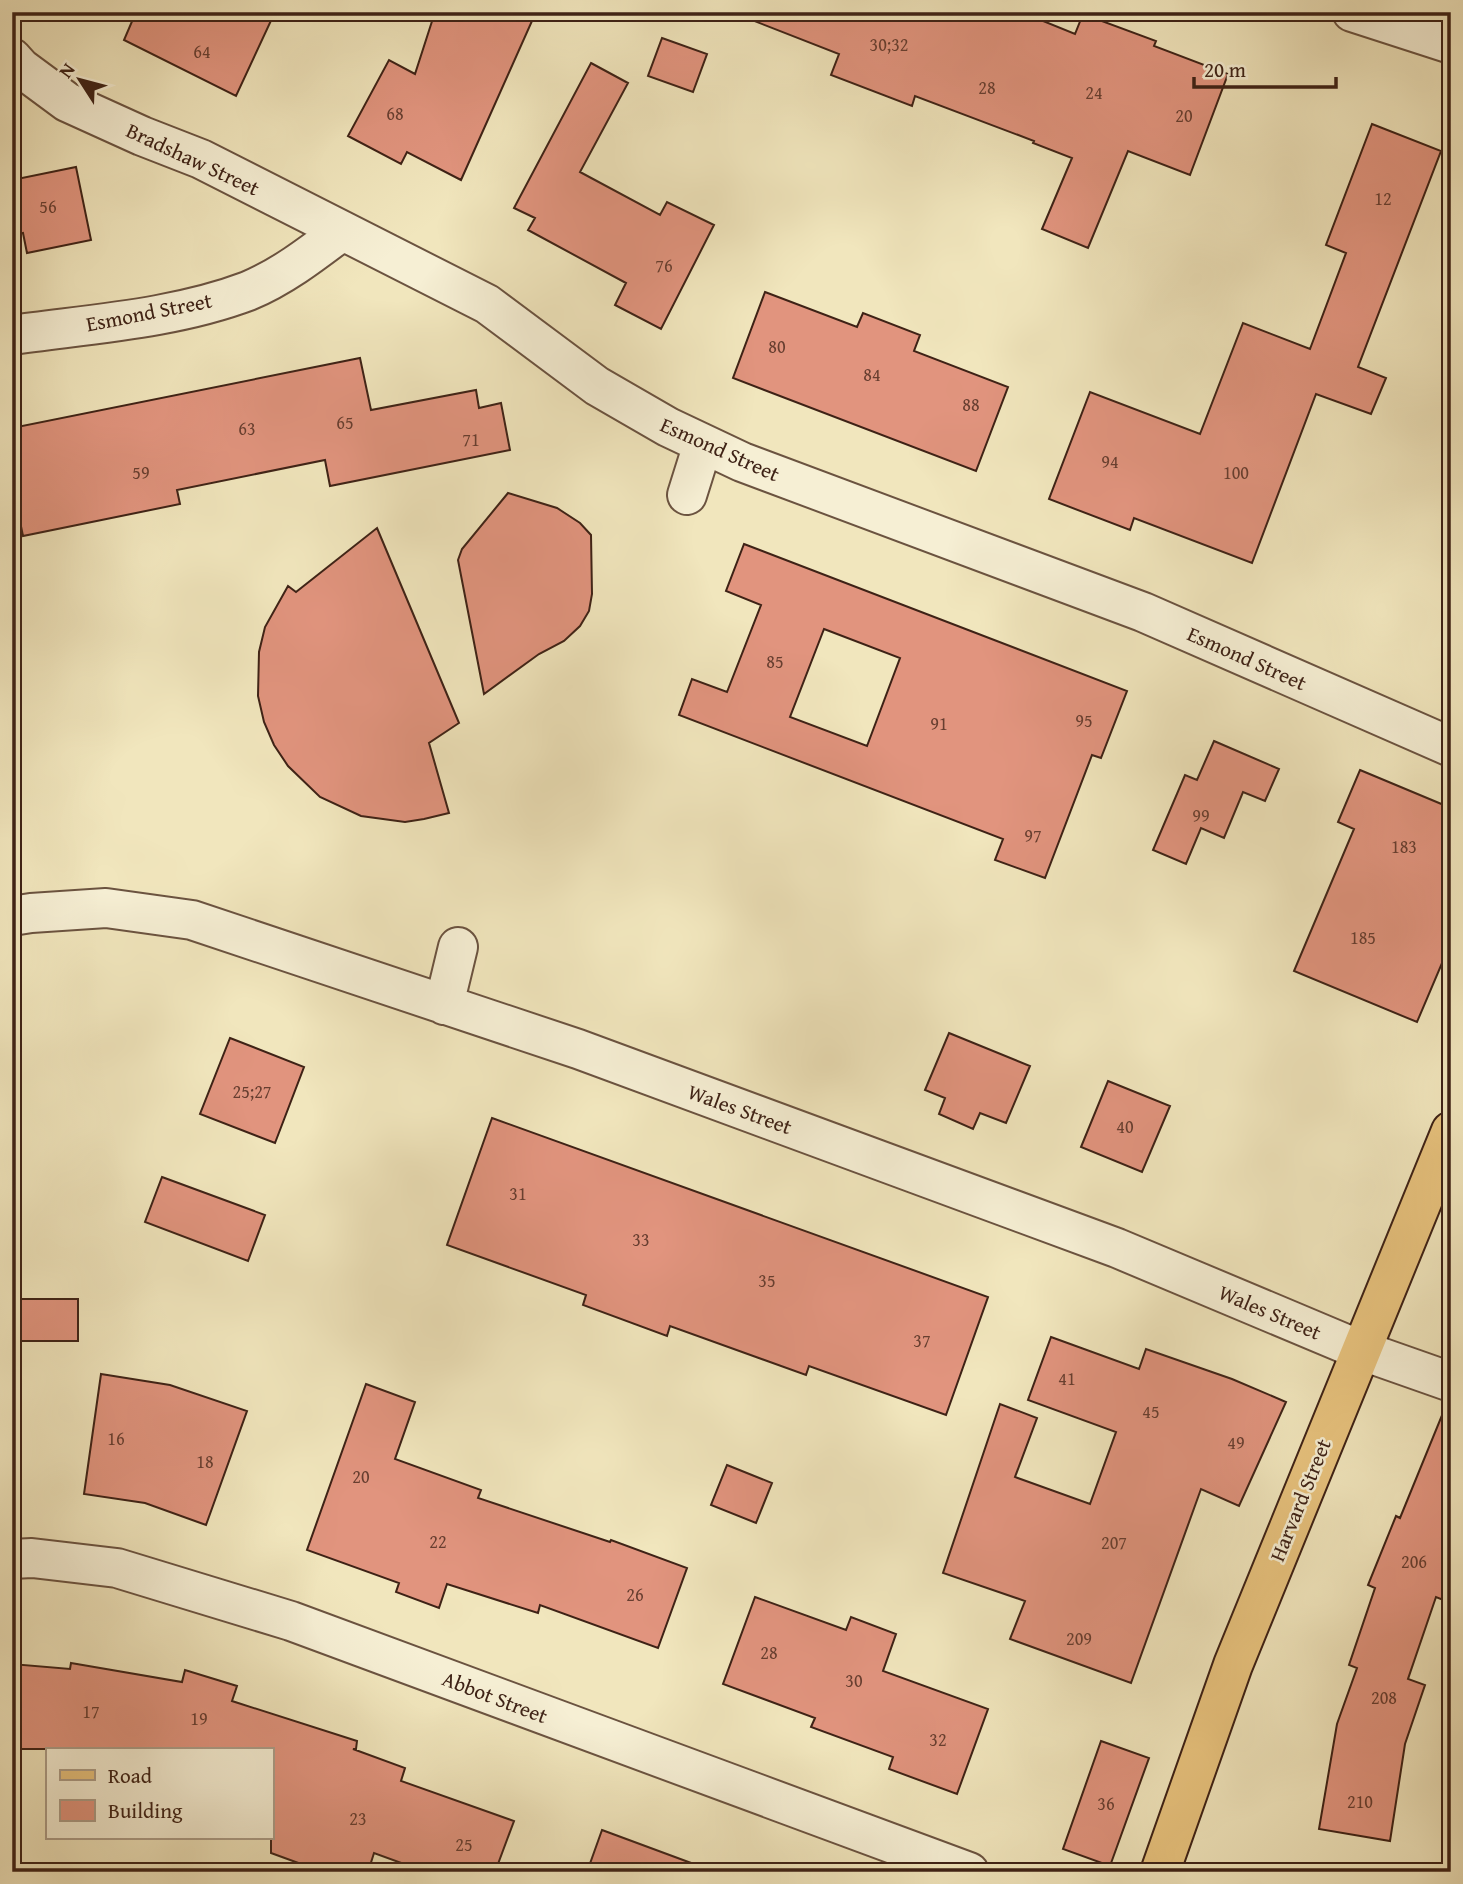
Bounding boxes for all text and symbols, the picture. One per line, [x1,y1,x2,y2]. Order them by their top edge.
house number: 30;32 [869,31,909,58]
house number: 64 [193,38,211,65]
north arrow [46,46,116,116]
scale bar [1194,46,1335,90]
text: 20 m [1204,54,1246,85]
text: N [51,56,81,83]
house number: 28 [978,74,996,101]
house number: 24 [1085,79,1103,106]
house number: 68 [386,100,404,127]
house number: 20 [1175,102,1193,129]
street label: Bradshaw Street [121,115,265,204]
house number: 12 [1374,185,1392,212]
house number: 56 [39,193,57,220]
house number: 76 [655,252,673,279]
street label: Esmond Street [83,285,215,339]
house number: 80 [768,333,786,360]
house number: 84 [863,361,881,388]
house number: 88 [962,391,980,418]
house number: 65 [336,409,354,436]
street label: Esmond Street [655,409,785,489]
house number: 63 [238,415,256,442]
house number: 71 [462,426,480,453]
house number: 94 [1101,448,1119,475]
house number: 59 [132,459,150,486]
house number: 100 [1223,459,1249,486]
street label: Esmond Street [1182,618,1312,698]
house number: 85 [766,648,784,675]
house number: 95 [1075,707,1093,734]
house number: 91 [930,710,948,737]
house number: 99 [1192,802,1210,829]
house number: 97 [1024,822,1042,849]
house number: 183 [1391,833,1417,860]
house number: 185 [1350,924,1376,951]
street label: Wales Street [684,1076,797,1142]
house number: 25;27 [232,1078,272,1105]
house number: 40 [1116,1113,1134,1140]
house number: 31 [509,1180,527,1207]
house number: 33 [632,1226,650,1253]
house number: 35 [758,1267,776,1294]
street label: Wales Street [1214,1276,1327,1348]
house number: 37 [913,1327,931,1354]
house number: 41 [1058,1365,1076,1392]
house number: 45 [1142,1398,1160,1425]
house number: 16 [107,1425,125,1452]
house number: 49 [1227,1429,1245,1456]
street label: Harvard Street [1261,1433,1339,1566]
house number: 18 [196,1448,214,1475]
house number: 20 [352,1463,370,1490]
house number: 22 [429,1528,447,1555]
house number: 207 [1101,1529,1127,1556]
house number: 206 [1401,1548,1427,1575]
house number: 26 [626,1581,644,1608]
house number: 209 [1066,1625,1092,1652]
house number: 28 [760,1639,778,1666]
street label: Abbot Street [438,1663,553,1731]
house number: 30 [845,1667,863,1694]
house number: 208 [1371,1684,1397,1711]
house number: 17 [82,1698,100,1725]
house number: 19 [190,1705,208,1732]
house number: 32 [929,1726,947,1753]
legend [46,1748,273,1839]
text: Road [108,1760,153,1791]
house number: 210 [1347,1788,1373,1815]
house number: 36 [1097,1790,1115,1817]
text: Building [108,1795,183,1826]
house number: 23 [349,1805,367,1832]
house number: 25 [455,1831,473,1858]

